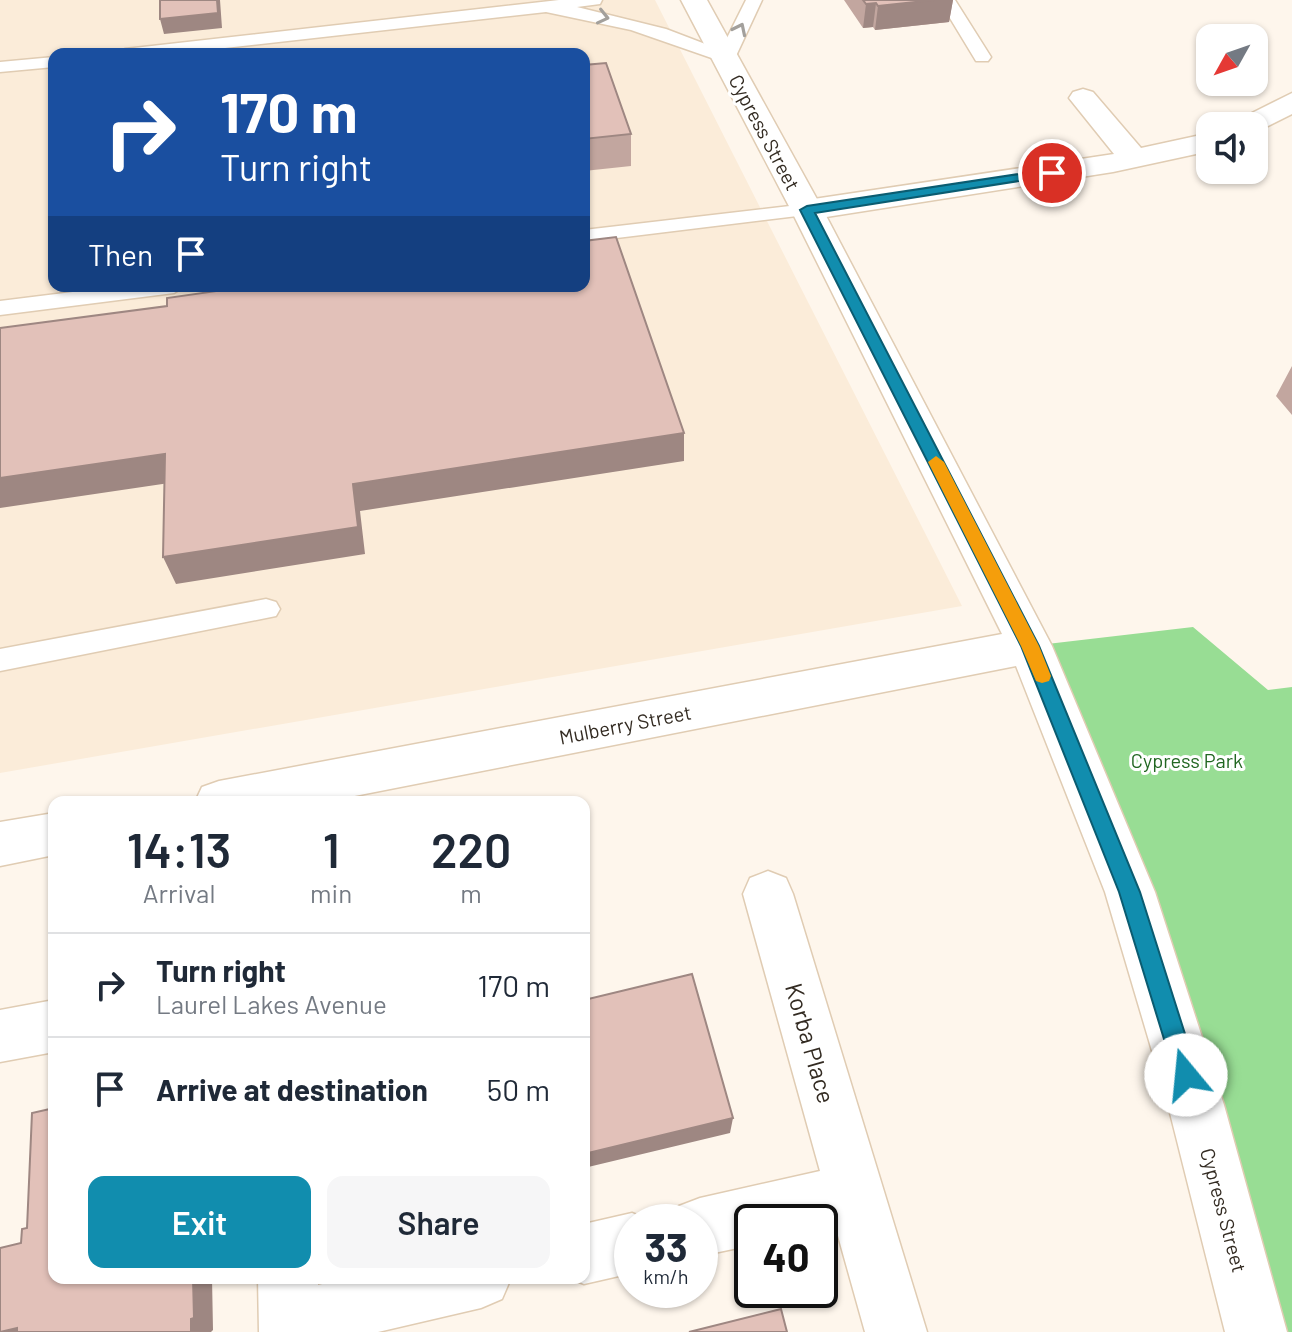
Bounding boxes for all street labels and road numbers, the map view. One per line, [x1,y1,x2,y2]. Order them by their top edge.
street label: Cypress Street [724,70,806,194]
street label: Mulberry Street [557,699,693,749]
street label: Korba Place [780,980,842,1106]
street label: Cypress Street [1196,1145,1252,1275]

